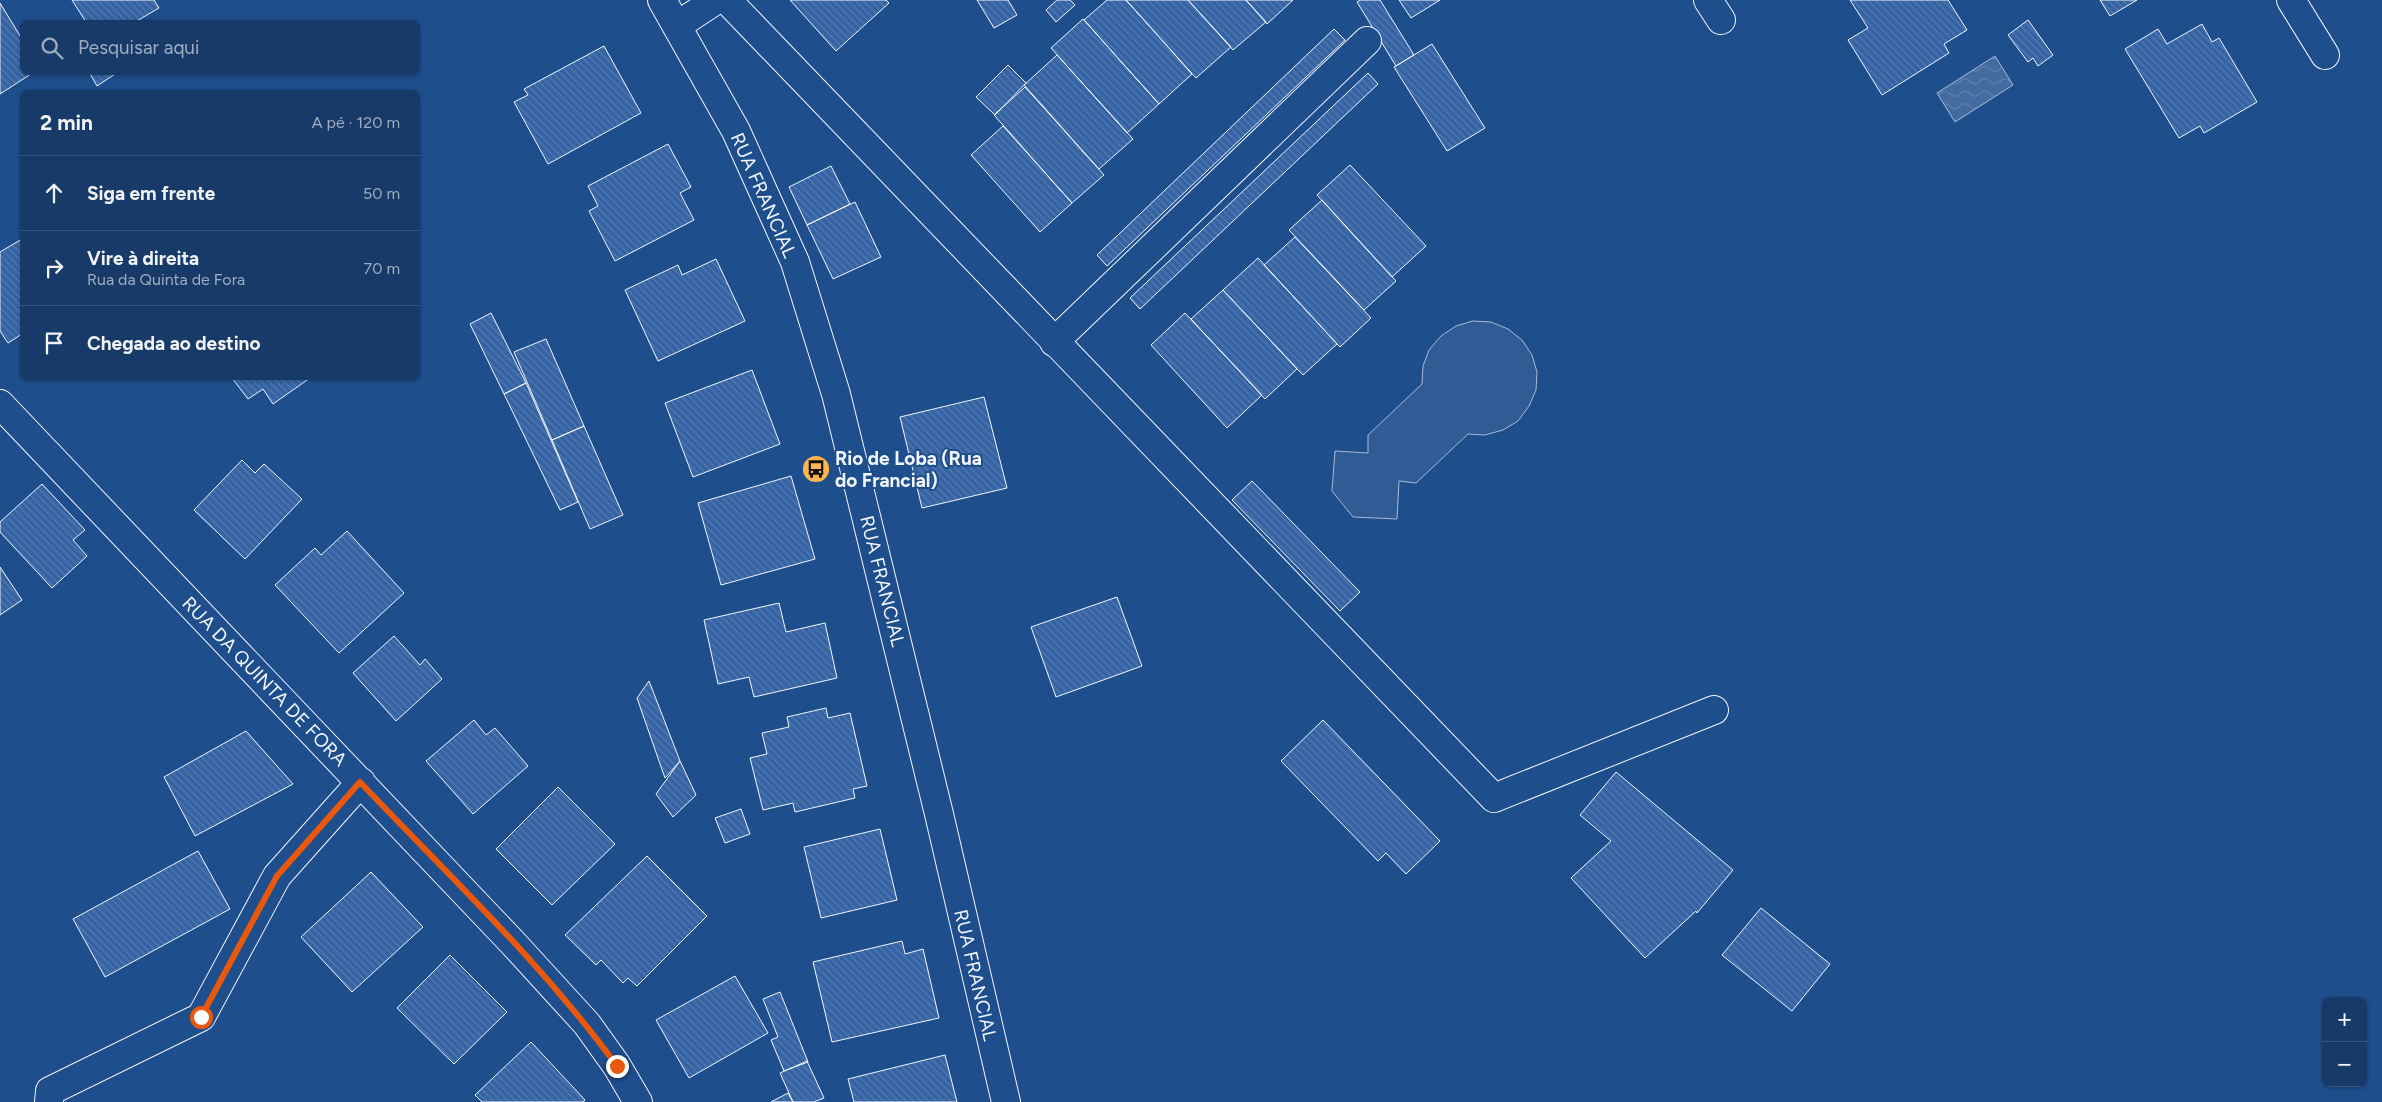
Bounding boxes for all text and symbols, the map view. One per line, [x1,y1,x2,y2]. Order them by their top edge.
search box [20,20,420,75]
icon: search [38,34,66,62]
text: Pesquisar aqui [78,36,199,59]
text: 2 min [40,110,93,135]
text: A pé · 120 m [312,113,400,132]
street label: RUA FRANCIAL [726,129,801,261]
icon: ahead [40,179,68,207]
text: Siga em frente [87,182,215,205]
text: 50 m [363,184,400,203]
text: Vire à direita [87,247,199,270]
icon: right [40,254,68,282]
text: 70 m [364,259,400,278]
text: Rua da Quinta de Fora [87,270,245,289]
icon: arrive [40,329,68,357]
text: Chegada ao destino [87,332,260,355]
place label: Rio de Loba (Rua do Francial) [835,447,982,492]
bus stop icon: Rio de Loba (Rua do Francial) [801,454,831,484]
street label: RUA FRANCIAL [855,513,910,649]
street label: RUA DA QUINTA DE FORA [177,592,352,771]
street label: RUA FRANCIAL [949,907,1002,1043]
map controls [2322,997,2367,1087]
button: + [2322,997,2367,1042]
route start [190,1006,213,1029]
button: − [2322,1042,2367,1087]
route end [606,1055,629,1078]

